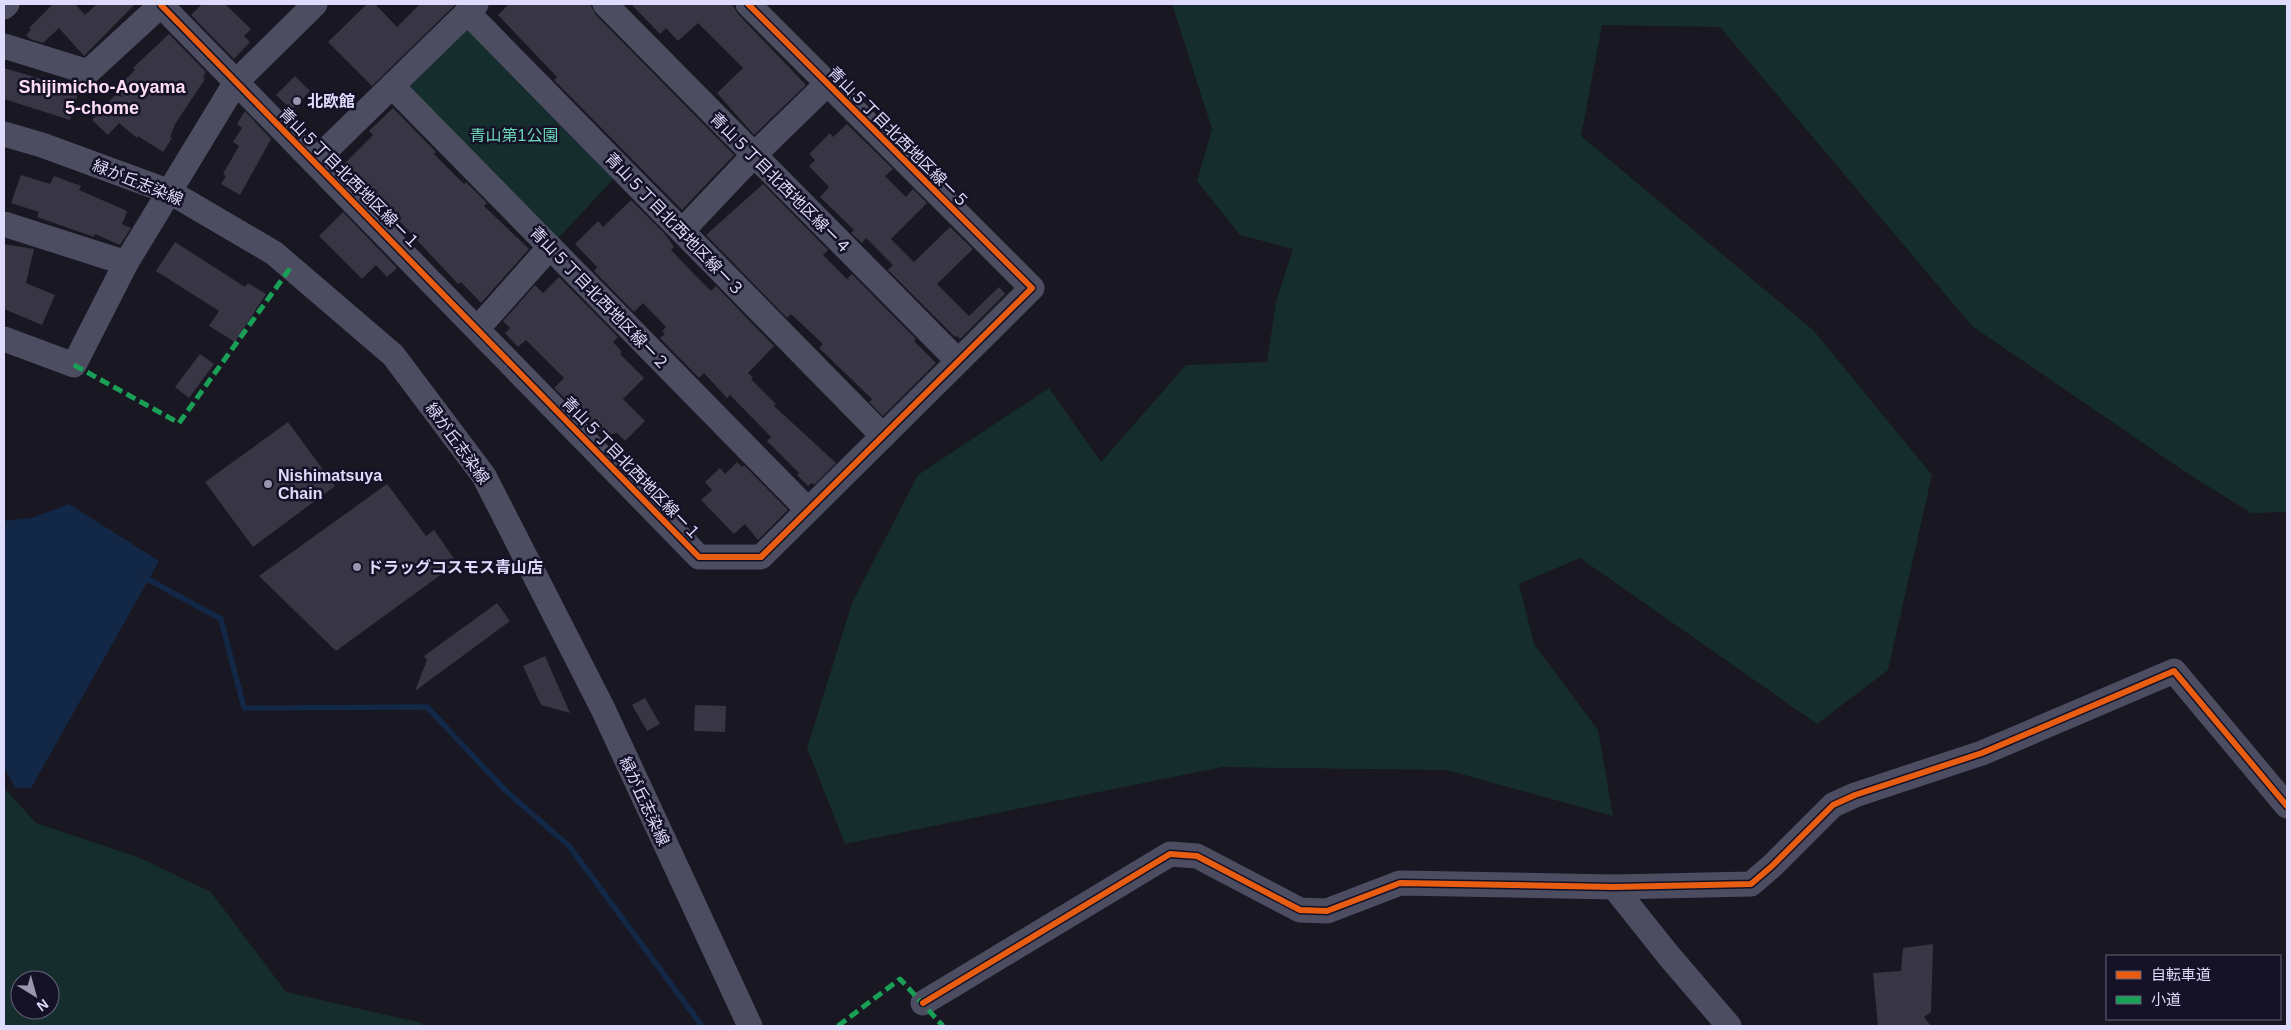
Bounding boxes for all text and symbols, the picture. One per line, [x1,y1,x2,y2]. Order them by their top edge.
street label: 青山５丁目北西地区線ー５ [825,63,973,211]
district label: Shijimicho-Aoyama 5-chome [18,77,187,118]
place label: 北欧館 [307,93,355,110]
marker: 北欧館 [291,95,303,107]
street label: 青山５丁目北西地区線ー１ [276,104,424,252]
street label: 青山５丁目北西地区線ー４ [707,109,855,257]
park label: 青山第1公園 [470,127,558,144]
street label: 青山５丁目北西地区線ー３ [602,149,747,299]
street label: 緑が丘志染線 [90,157,186,208]
street label: 青山５丁目北西地区線ー２ [527,223,672,373]
street label: 青山５丁目北西地区線ー１ [559,393,704,543]
street label: 緑が丘志染線 [423,399,493,487]
place label: Nishimatsuya Chain [278,467,382,502]
marker: Nishimatsuya Chain [262,478,274,490]
place label: ドラッグコスモス青山店 [367,558,543,576]
marker: ドラッグコスモス青山店 [351,561,363,573]
street label: 緑が丘志染線 [617,754,673,848]
legend [2106,955,2281,1020]
text: 自転車道 [2151,966,2211,983]
north arrow [10,970,60,1020]
text: 小道 [2151,991,2181,1008]
text: N [34,996,52,1015]

